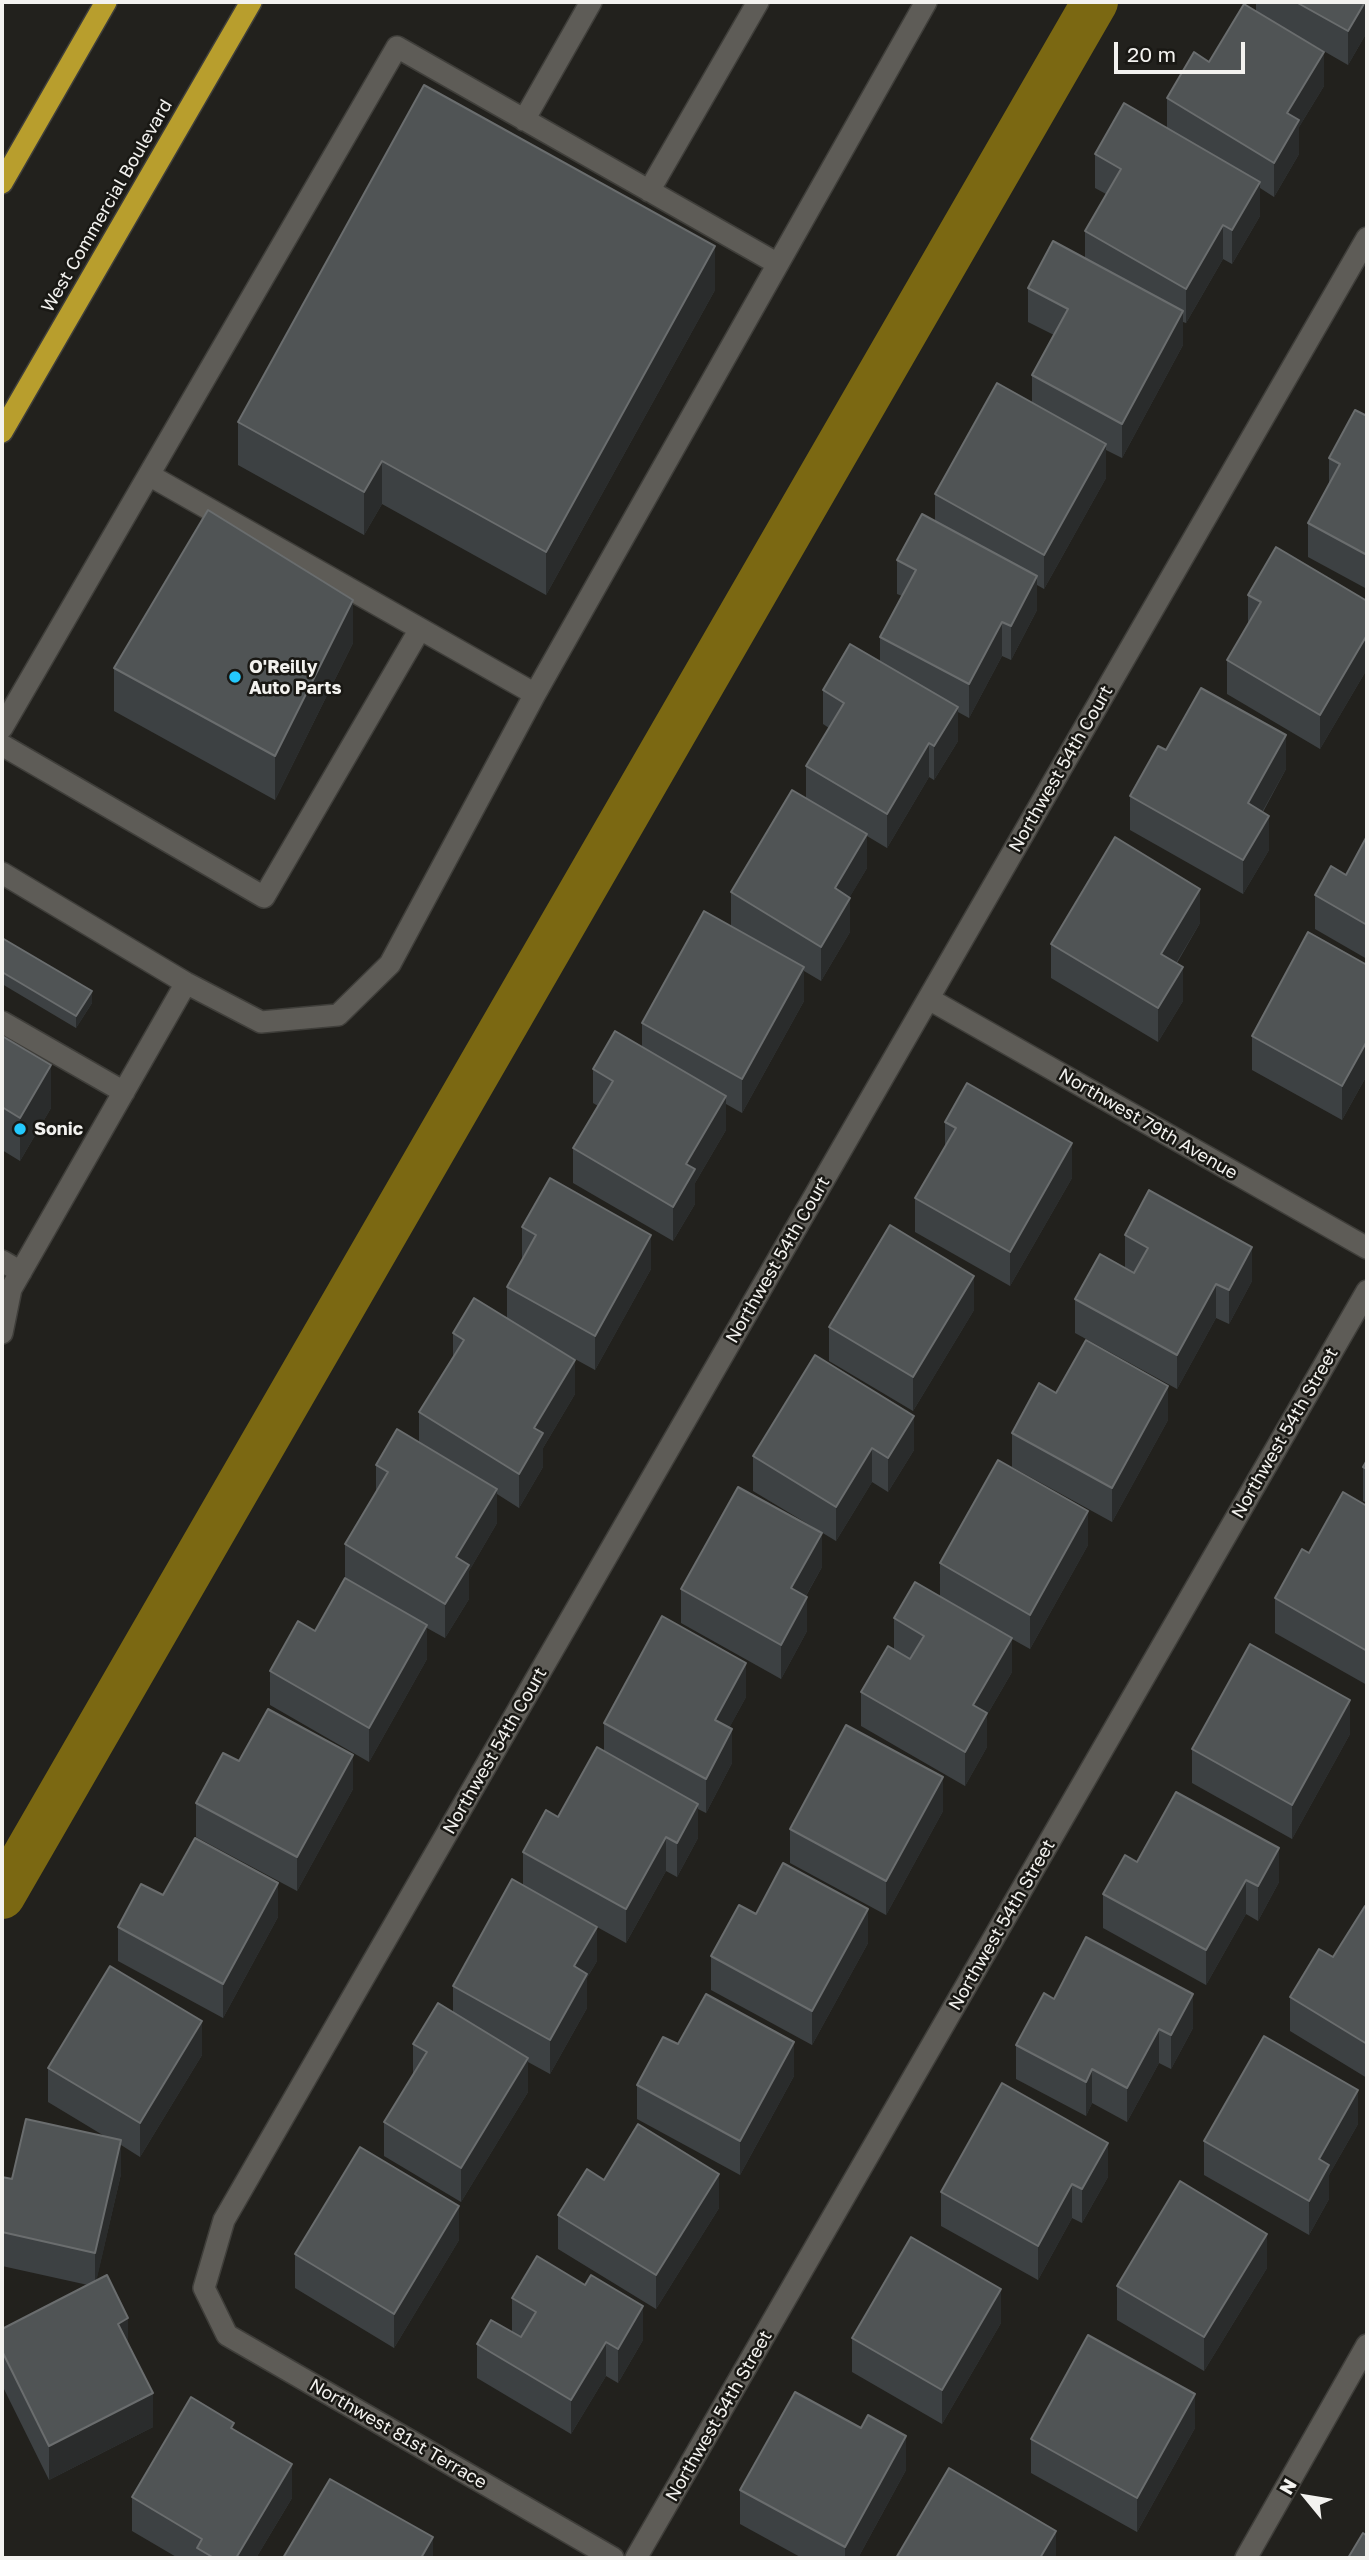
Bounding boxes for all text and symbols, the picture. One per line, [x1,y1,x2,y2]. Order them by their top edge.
scale bar [1117,28,1248,72]
text: 20 m [1127,41,1176,67]
street label: West Commercial Boulevard [37,96,177,316]
place label: O'Reilly Auto Parts [249,656,342,698]
marker: O'Reilly Auto Parts [227,669,243,685]
street label: Northwest 54th Court [1004,682,1118,856]
street label: Northwest 79th Avenue [1055,1064,1241,1184]
place label: Sonic [34,1118,83,1140]
marker: Sonic [12,1121,28,1137]
street label: Northwest 54th Court [721,1173,835,1347]
street label: Northwest 54th Street [1227,1344,1343,1522]
street label: Northwest 54th Court [438,1664,552,1838]
street label: Northwest 54th Street [944,1836,1060,2014]
street label: Northwest 54th Street [661,2327,777,2505]
street label: Northwest 81st Terrace [305,2374,491,2494]
north arrow [1271,2462,1341,2532]
text: N [1274,2474,1301,2498]

